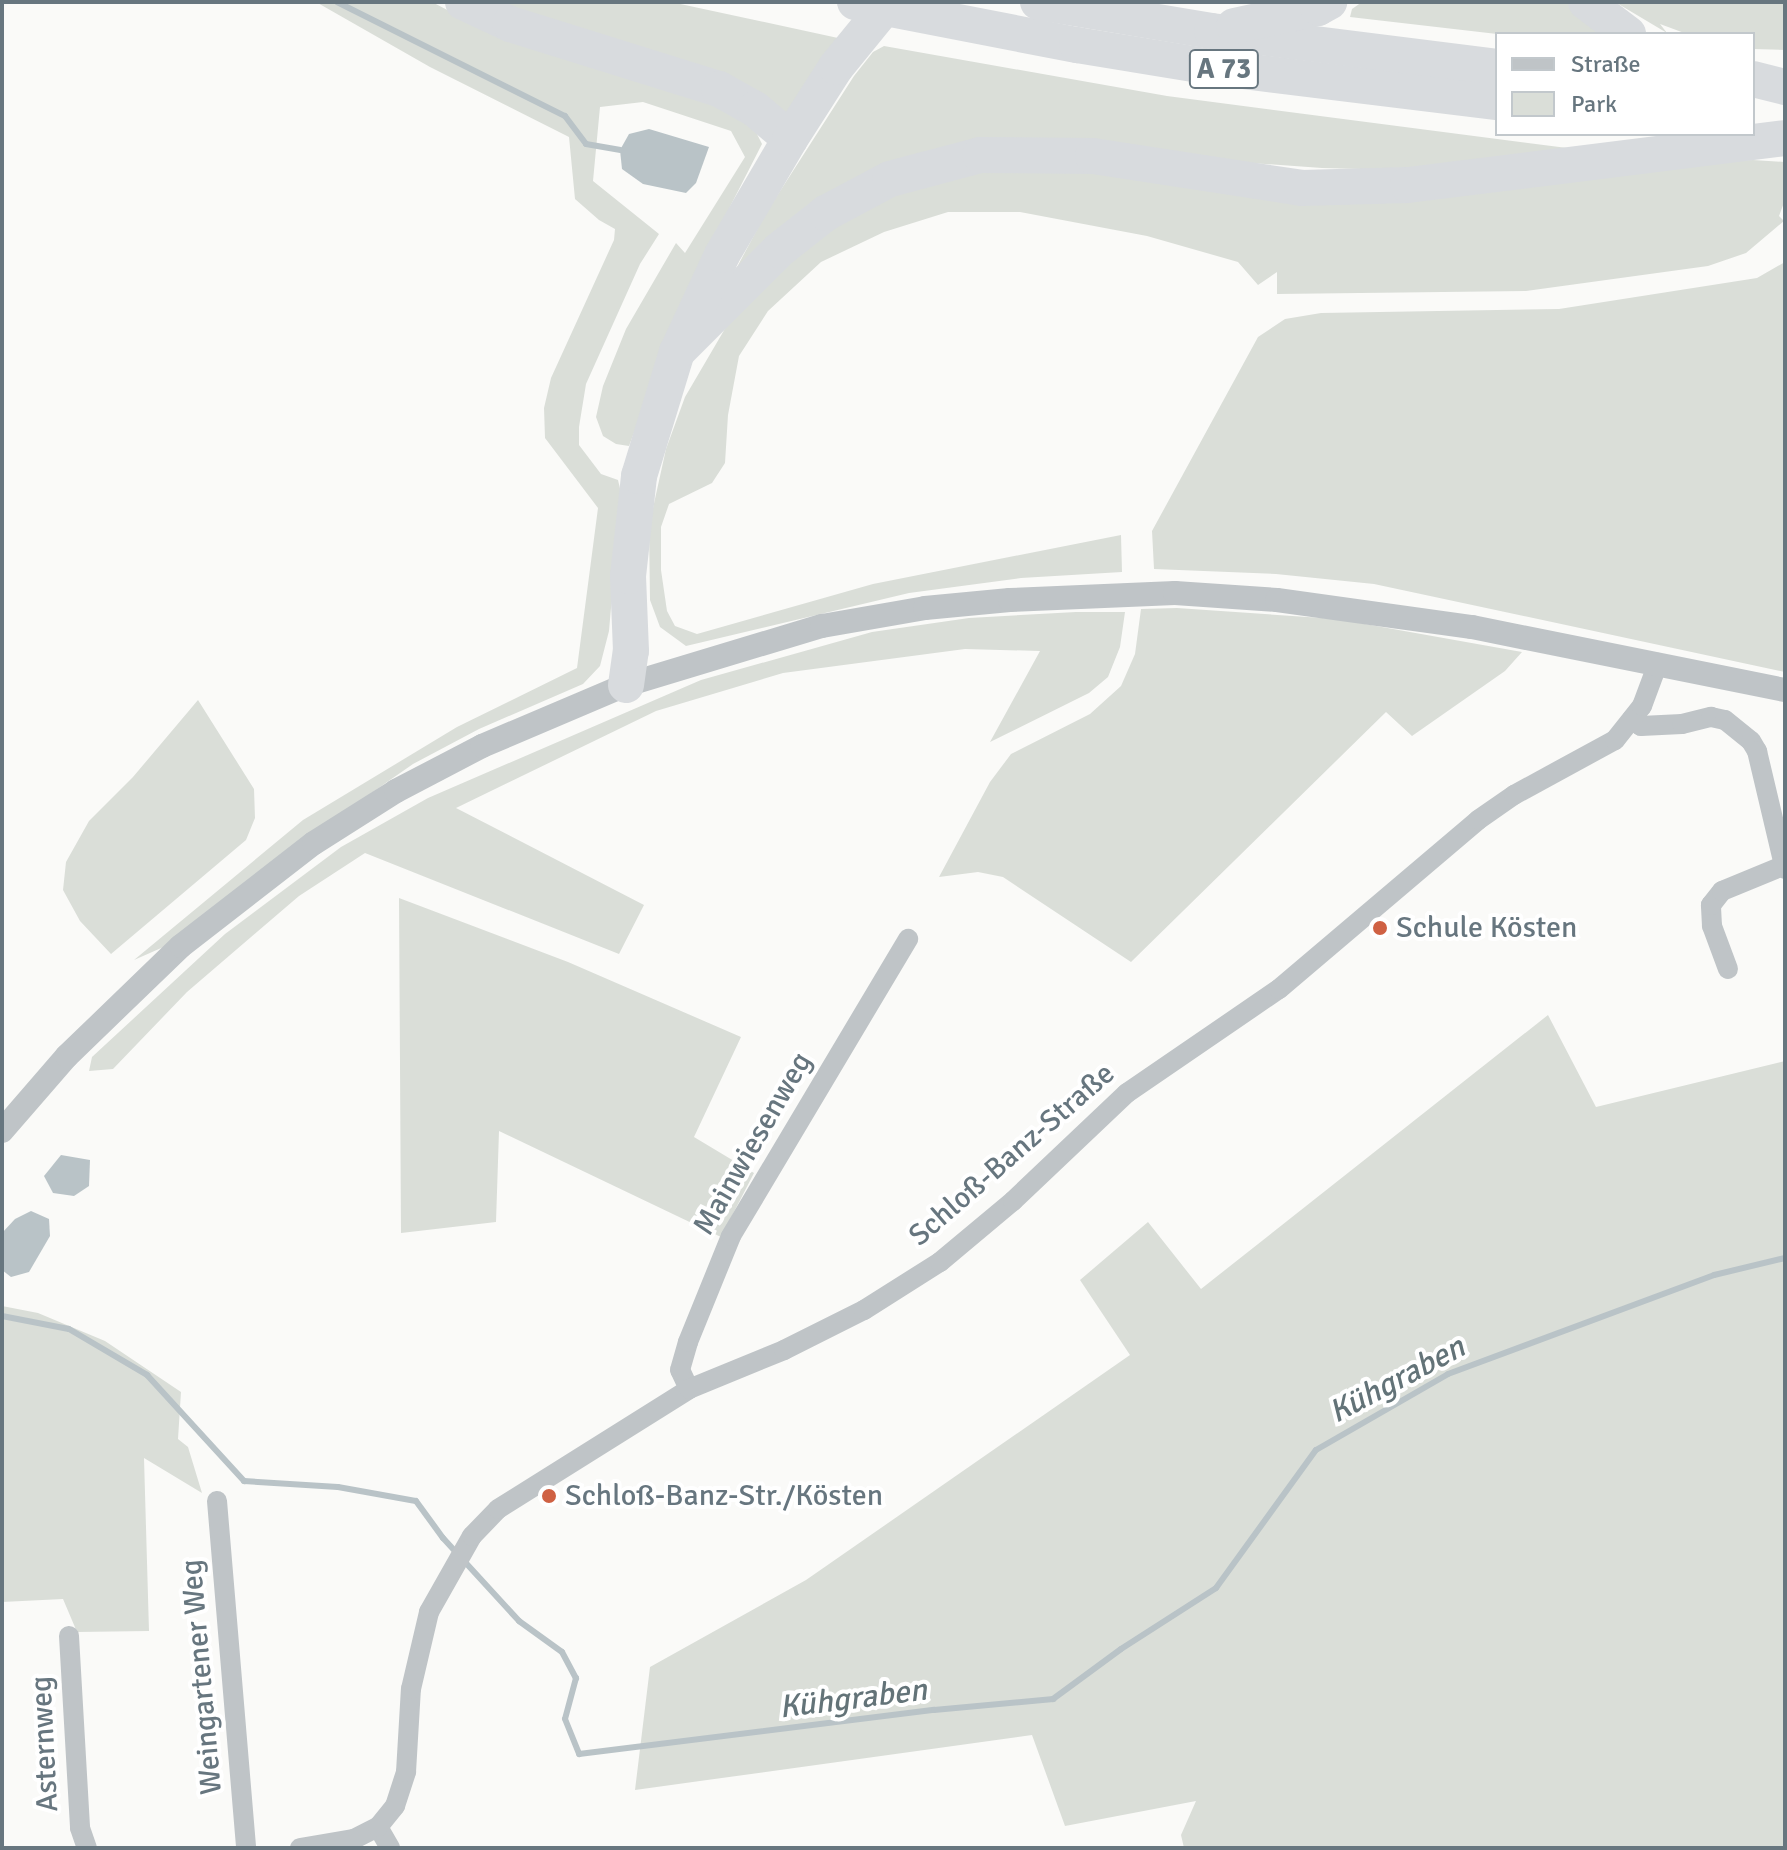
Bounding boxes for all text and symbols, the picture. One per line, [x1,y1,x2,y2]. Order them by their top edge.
legend [1495,32,1755,136]
road number: A 73 [1188,45,1260,93]
text: Straße [1571,49,1641,79]
text: Park [1571,89,1617,119]
place label: Schule Kösten [1396,910,1577,946]
marker: Schule Kösten [1371,919,1389,937]
street label: Mainwiesenweg [686,1046,820,1242]
street label: Schloß-Banz-Straße [902,1056,1122,1254]
water label: Kühgraben [1322,1328,1472,1432]
place label: Schloß-Banz-Str./Kösten [565,1478,883,1514]
marker: Schloß-Banz-Str./Kösten [540,1487,558,1505]
street label: Weingartener Weg [174,1558,230,1796]
water label: Kühgraben [777,1671,929,1727]
street label: Asternweg [23,1675,67,1813]

